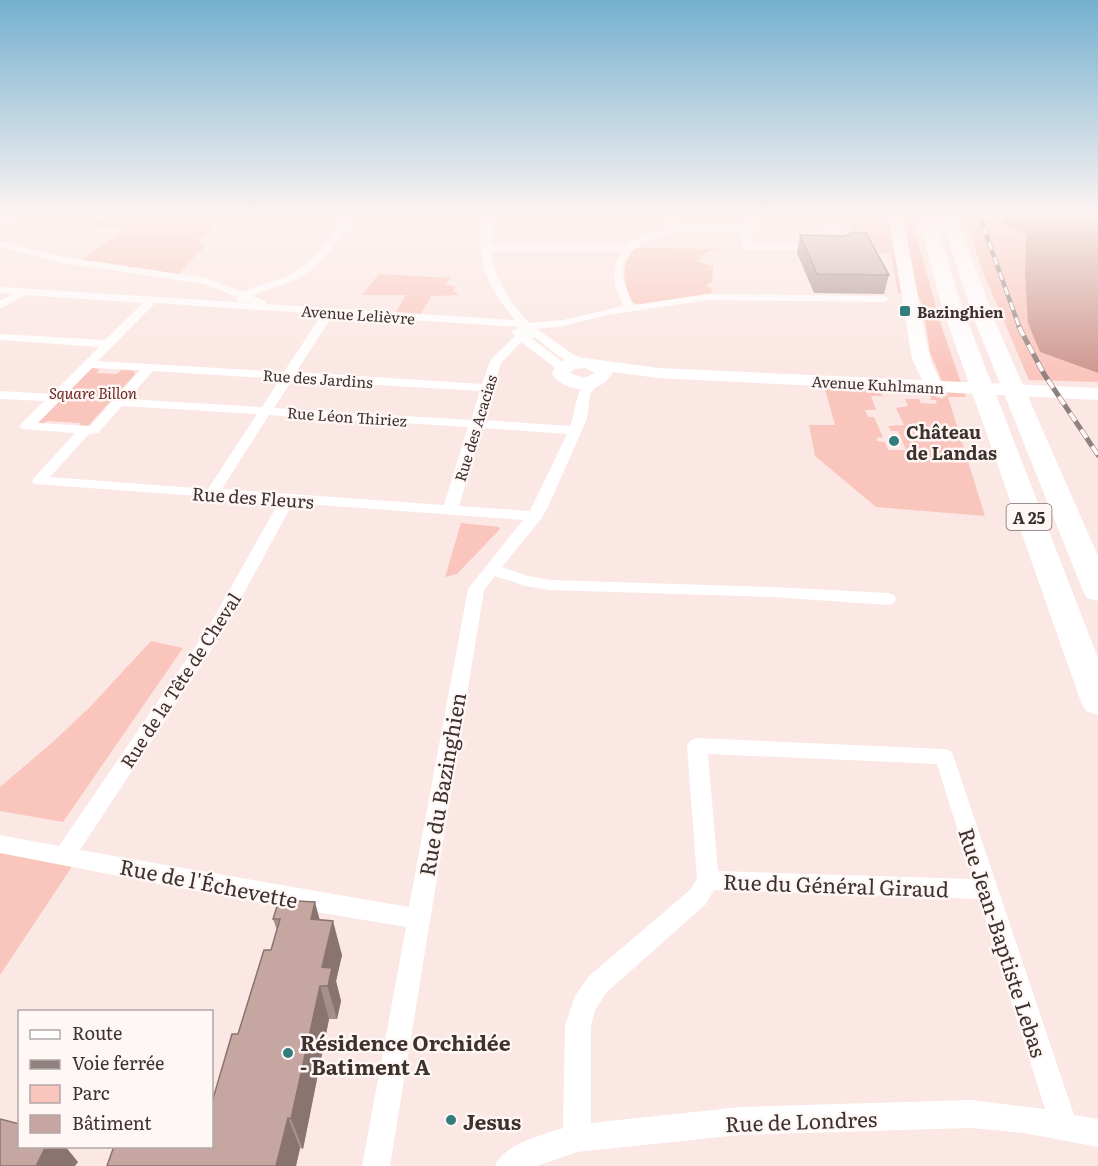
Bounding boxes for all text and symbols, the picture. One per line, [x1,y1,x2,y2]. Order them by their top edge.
street label: Avenue Lelièvre [300,299,416,329]
place label: Bazinghien [917,300,1004,323]
marker: Bazinghien [898,304,912,318]
street label: Rue des Jardins [262,363,374,393]
street label: Avenue Kuhlmann [811,369,945,399]
street label: Rue des Acacias [448,372,502,484]
park label: Square Billon [49,381,137,404]
street label: Rue Léon Thiriez [286,400,408,432]
place label: Château de Landas [906,418,997,466]
marker: Château de Landas [887,434,901,448]
street label: Rue des Fleurs [191,479,315,515]
road number: A 25 [1006,504,1052,530]
street label: Rue de la Tête de Cheval [113,587,247,773]
street label: Rue du Bazinghien [410,690,472,878]
street label: Rue Jean-Baptiste Lebas [952,823,1056,1061]
street label: Rue de l'Échevette [117,850,301,914]
street label: Rue du Général Giraud [723,865,950,903]
legend [18,1010,213,1148]
text: Route [72,1019,122,1046]
place label: Résidence Orchidée - Batiment A [300,1026,511,1081]
marker: Résidence Orchidée - Batiment A [281,1046,295,1060]
text: Voie ferrée [72,1049,164,1076]
text: Parc [72,1079,110,1106]
street label: Rue de Londres [724,1102,878,1138]
place label: Jesus [463,1105,521,1136]
text: Bâtiment [72,1109,152,1136]
marker: Jesus [444,1113,458,1127]

